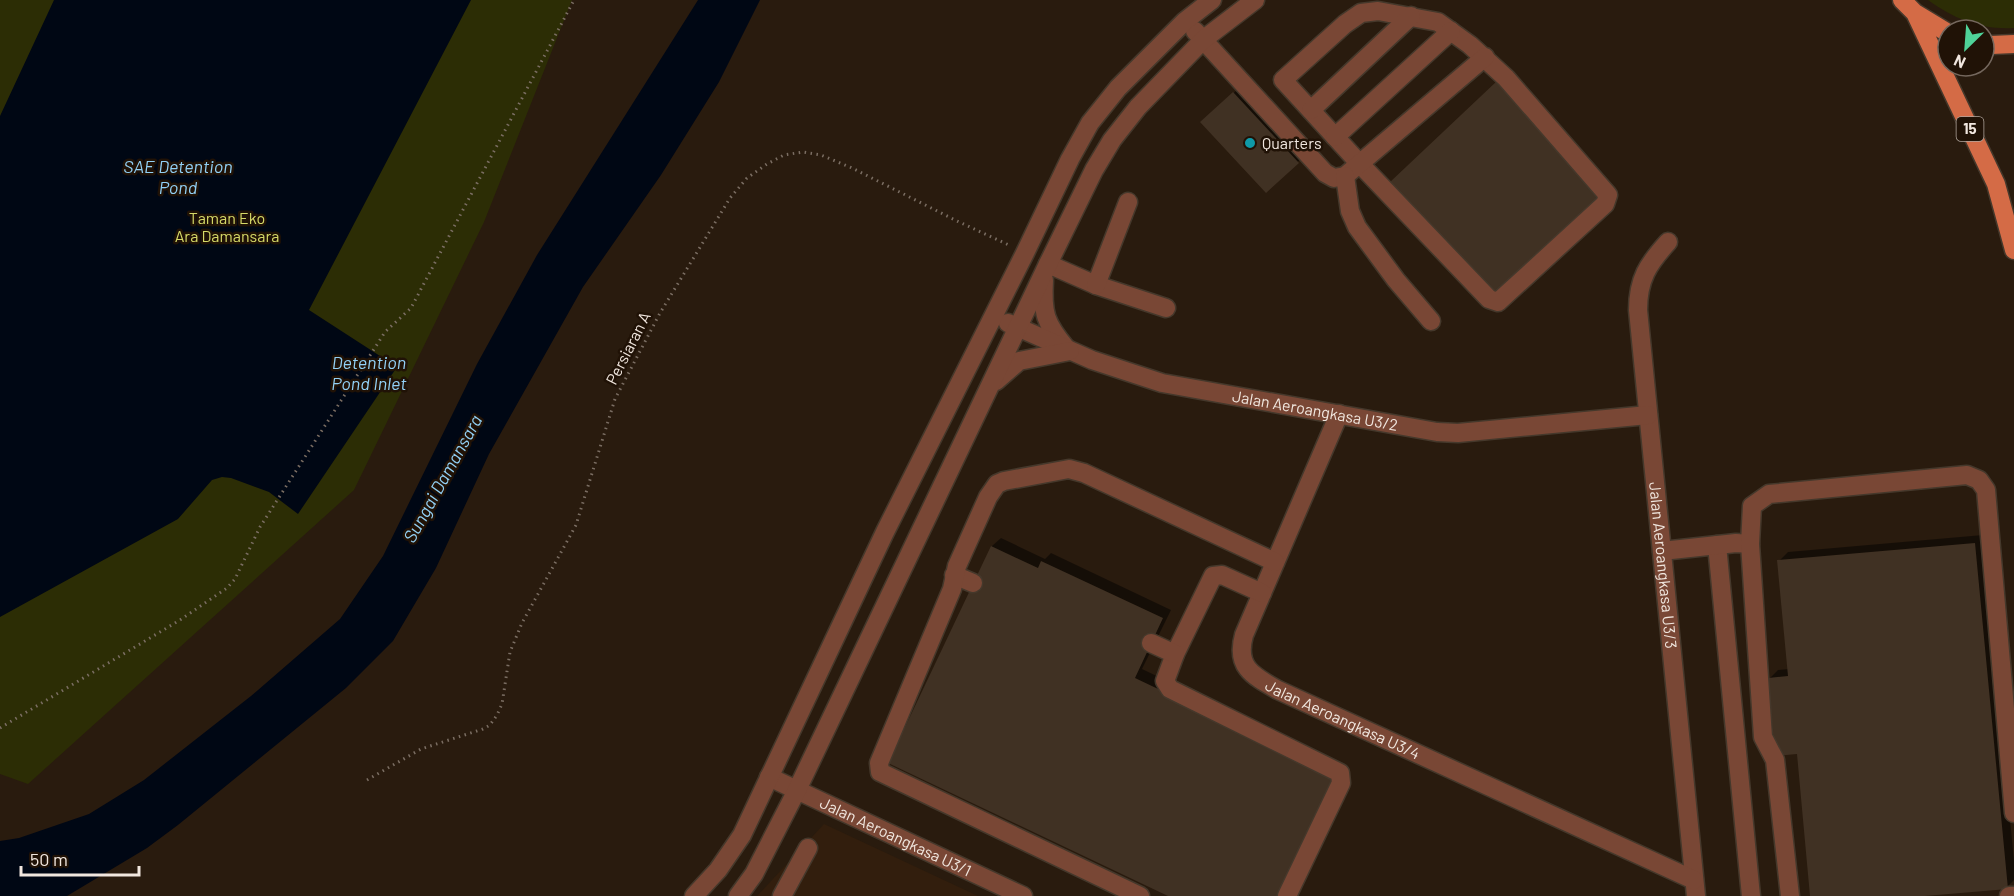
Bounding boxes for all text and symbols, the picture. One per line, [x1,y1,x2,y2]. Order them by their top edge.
north arrow [1936,18,1996,78]
text: N [1951,51,1968,73]
road number: 15 [1956,117,1984,141]
place label: Quarters [1262,133,1322,152]
marker: Quarters [1243,136,1257,150]
water label: SAE Detention Pond [123,155,233,198]
park label: Taman Eko Ara Damansara [175,208,279,245]
street label: Persiaran A [601,308,654,387]
water label: Detention Pond Inlet [331,351,407,394]
street label: Jalan Aeroangkasa U3/2 [1231,386,1399,434]
water label: Sungai Damansara [398,411,486,546]
street label: Jalan Aeroangkasa U3/3 [1646,481,1681,649]
street label: Jalan Aeroangkasa U3/4 [1262,675,1423,763]
street label: Jalan Aeroangkasa U3/1 [817,792,975,880]
scale bar [21,839,140,877]
text: 50 m [30,848,68,870]

